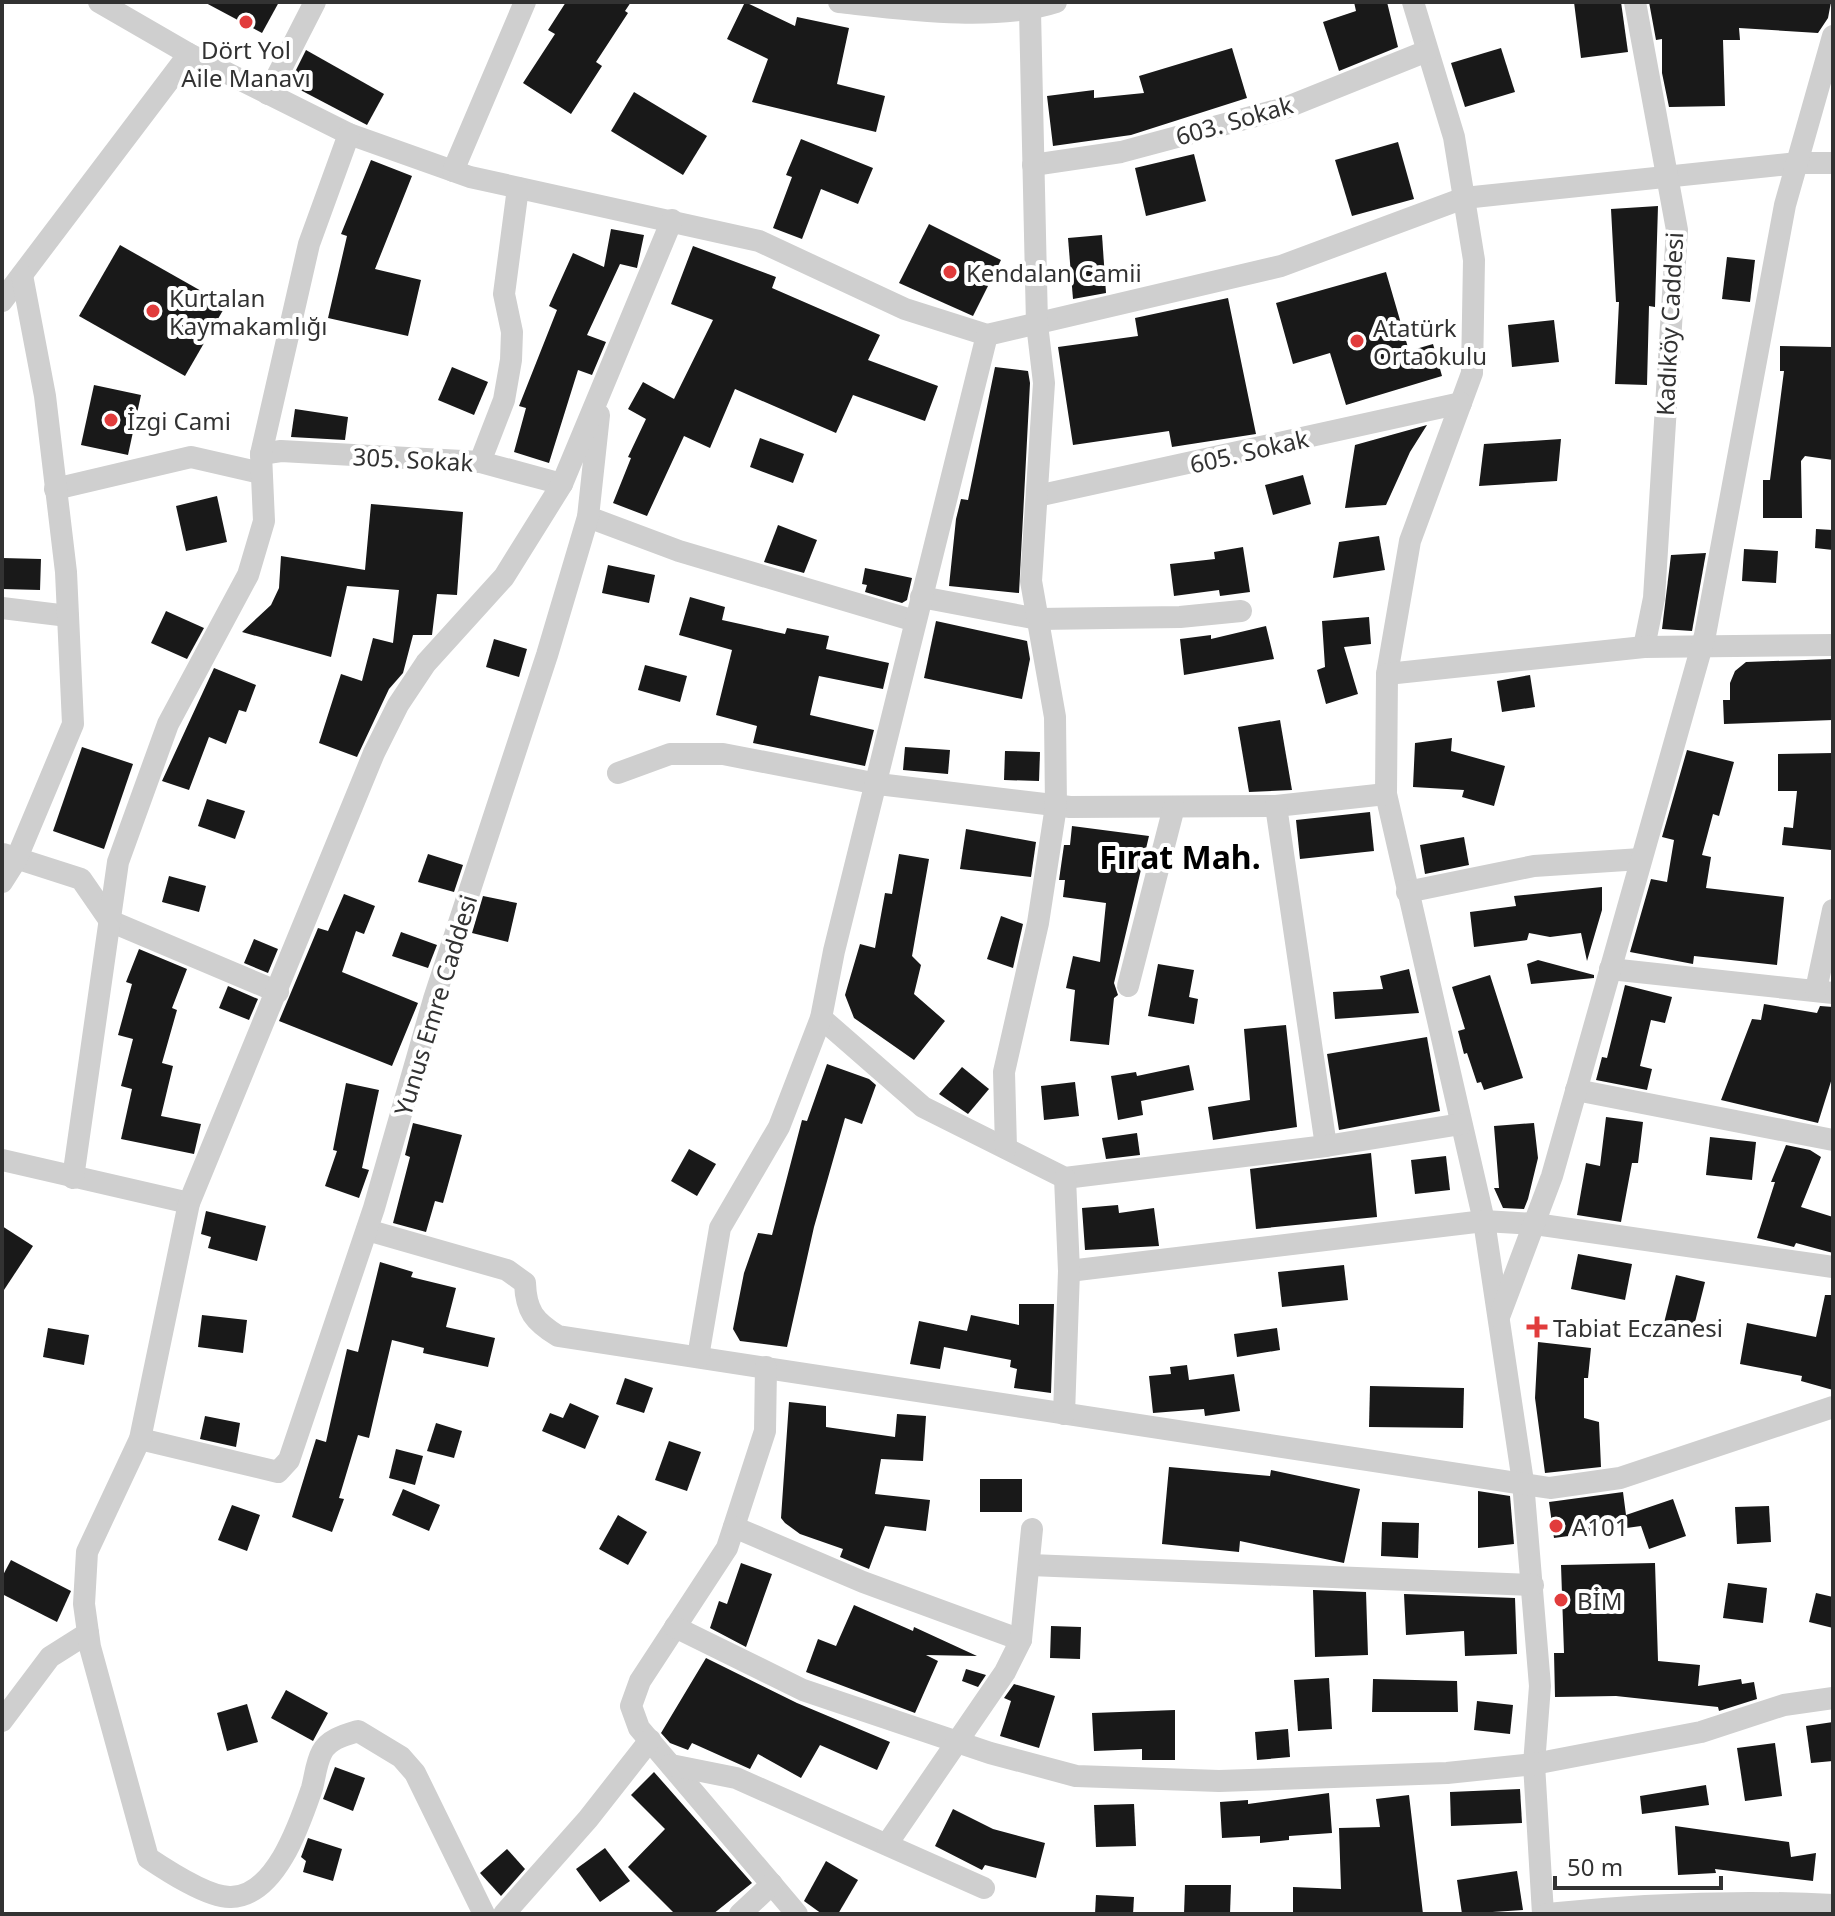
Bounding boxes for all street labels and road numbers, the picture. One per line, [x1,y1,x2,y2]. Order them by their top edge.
street label: 603. Sokak [1171,87,1297,152]
street label: Kadıköy Caddesi [1648,231,1690,417]
street label: 605. Sokak [1187,421,1312,481]
street label: 305. Sokak [352,439,474,479]
street label: Yunus Emre Caddesi [386,890,484,1120]

